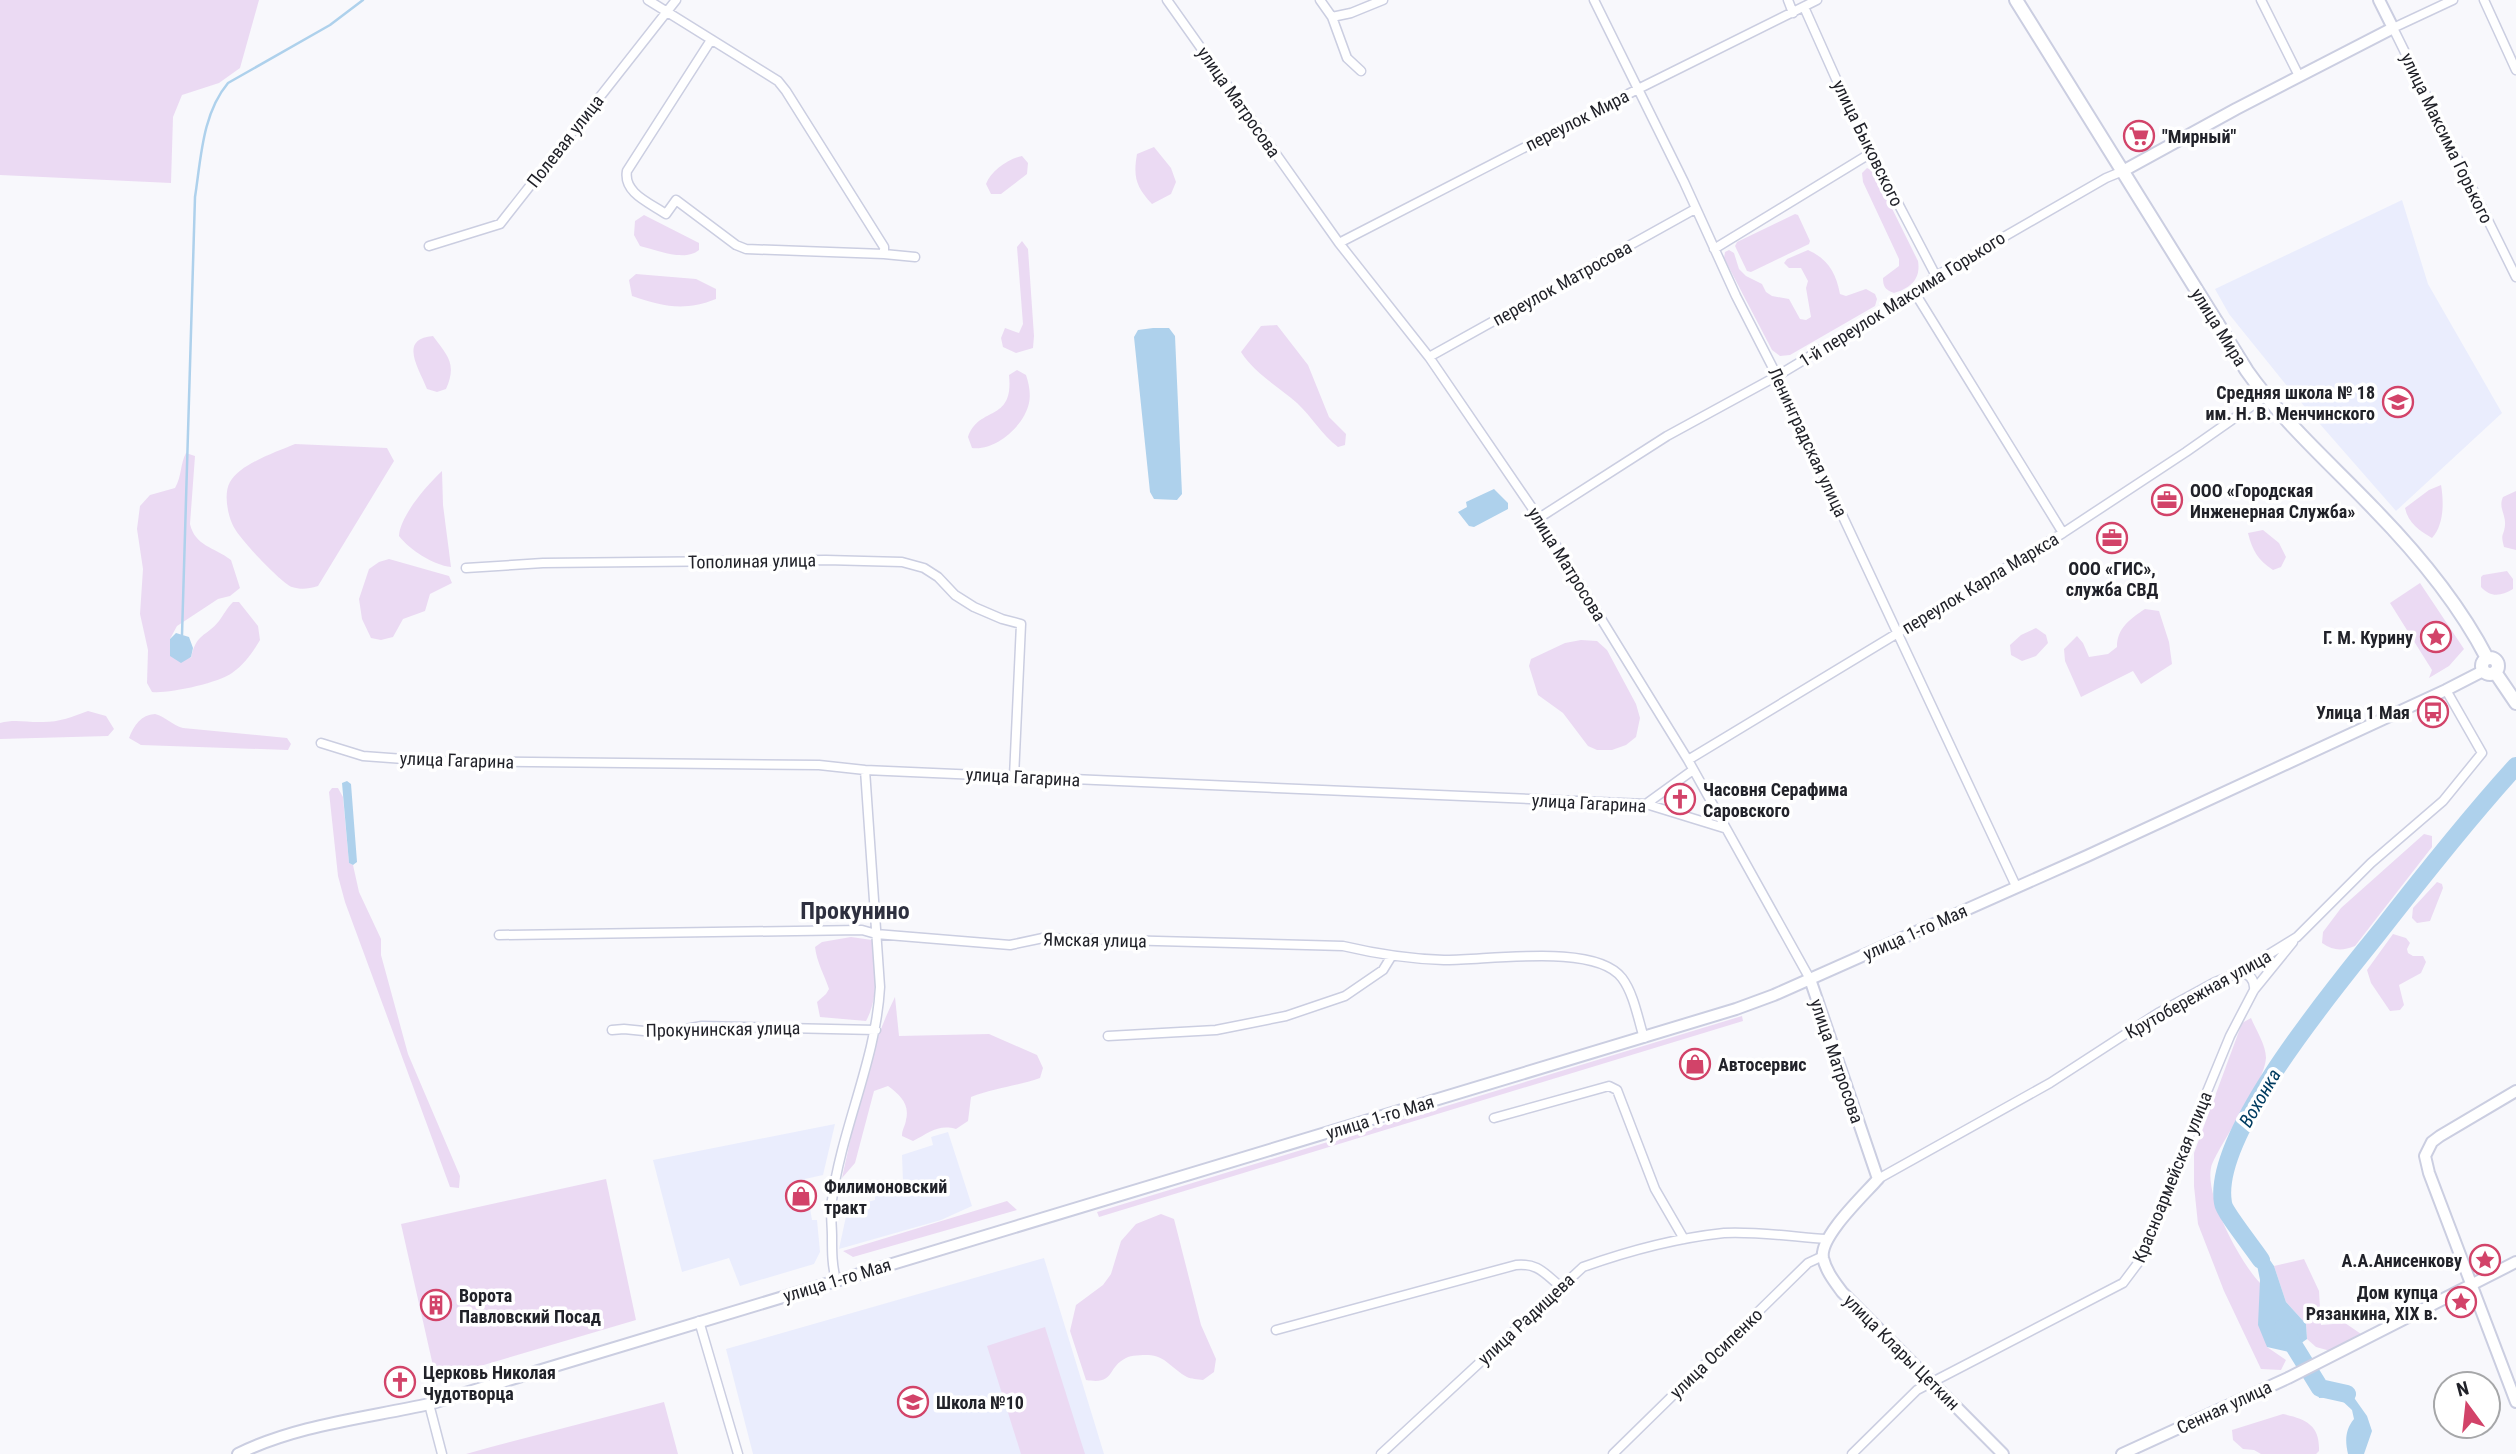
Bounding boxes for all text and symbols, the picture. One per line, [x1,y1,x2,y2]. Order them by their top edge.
street label: улица Матросова [1193,43,1285,161]
street label: улица Максима Горького [2397,49,2497,227]
street label: улица Быковского [1828,76,1908,210]
street label: переулок Мира [1522,85,1632,155]
street label: Полевая улица [522,91,608,191]
supermarket icon: "Мирный" [2122,119,2156,153]
place label: "Мирный" [2162,126,2236,147]
street label: 1-й переулок Максима Горького [1795,227,2009,371]
street label: переулок Матросова [1489,236,1635,330]
street label: улица Мира [2187,284,2251,370]
street label: Ленинградская улица [1764,364,1852,520]
place label: Средняя школа № 18 им. Н. В. Менчинского [2205,382,2375,424]
school or university icon: Средняя школа № 18 им. Н. В. Менчинского [2381,385,2415,419]
place label: ООО «Городская Инженерная Служба» [2190,480,2355,522]
office icon: ООО «Городская Инженерная Служба» [2150,483,2184,517]
street label: улица Матросова [1524,503,1610,625]
office icon: ООО «ГИС», служба СВД [2095,521,2129,555]
street label: переулок Карла Маркса [1898,528,2062,638]
street label: Тополиная улица [688,549,816,573]
place label: ООО «ГИС», служба СВД [2066,558,2159,600]
place icon: Г. М. Курину [2419,620,2453,654]
place label: Г. М. Курину [2323,627,2413,648]
bus stop icon: Улица 1 Мая [2416,695,2450,729]
place label: Улица 1 Мая [2316,702,2410,723]
street label: улица Гагарина [399,748,515,772]
street label: улица Гагарина [965,764,1081,790]
place label: Часовня Серафима Саровского [1703,779,1848,821]
church icon: Часовня Серафима Саровского [1663,782,1697,816]
street label: улица Гагарина [1531,790,1647,816]
district label: Прокунино [800,897,910,925]
street label: улица 1-го Мая [1860,900,1970,964]
street label: Ямская улица [1043,929,1147,951]
street label: Крутобережная улица [2122,945,2274,1043]
street label: улица Матросова [1806,996,1868,1126]
street label: Прокунинская улица [645,1017,801,1041]
shop icon: Автосервис [1678,1047,1712,1081]
place label: Автосервис [1718,1054,1807,1075]
water label: Вохонка [2234,1065,2286,1131]
street label: Красноармейская улица [2128,1088,2216,1266]
street label: улица 1-го Мая [1324,1091,1436,1143]
place label: Филимоновский тракт [824,1176,947,1218]
shop icon: Филимоновский тракт [784,1179,818,1213]
place icon: А.А.Анисенкову [2468,1243,2502,1277]
place label: А.А.Анисенкову [2341,1250,2462,1271]
street label: улица 1-го Мая [781,1254,893,1306]
street label: улица Радищева [1473,1269,1579,1369]
place label: Дом купца Рязанкина, XIX в. [2306,1282,2438,1324]
place label: Ворота Павловский Посад [459,1285,601,1327]
place icon: Дом купца Рязанкина, XIX в. [2444,1285,2478,1319]
building icon: Ворота Павловский Посад [419,1288,453,1322]
street label: улица Клары Цеткин [1840,1290,1964,1414]
street label: улица Осипенко [1665,1304,1767,1402]
place label: Церковь Николая Чудотворца [423,1362,556,1404]
church icon: Церковь Николая Чудотворца [383,1365,417,1399]
north arrow [2432,1370,2502,1440]
street label: Сенная улица [2173,1376,2275,1438]
text: N [2454,1376,2471,1402]
school or university icon: Школа №10 [896,1385,930,1419]
place label: Школа №10 [936,1392,1024,1413]

